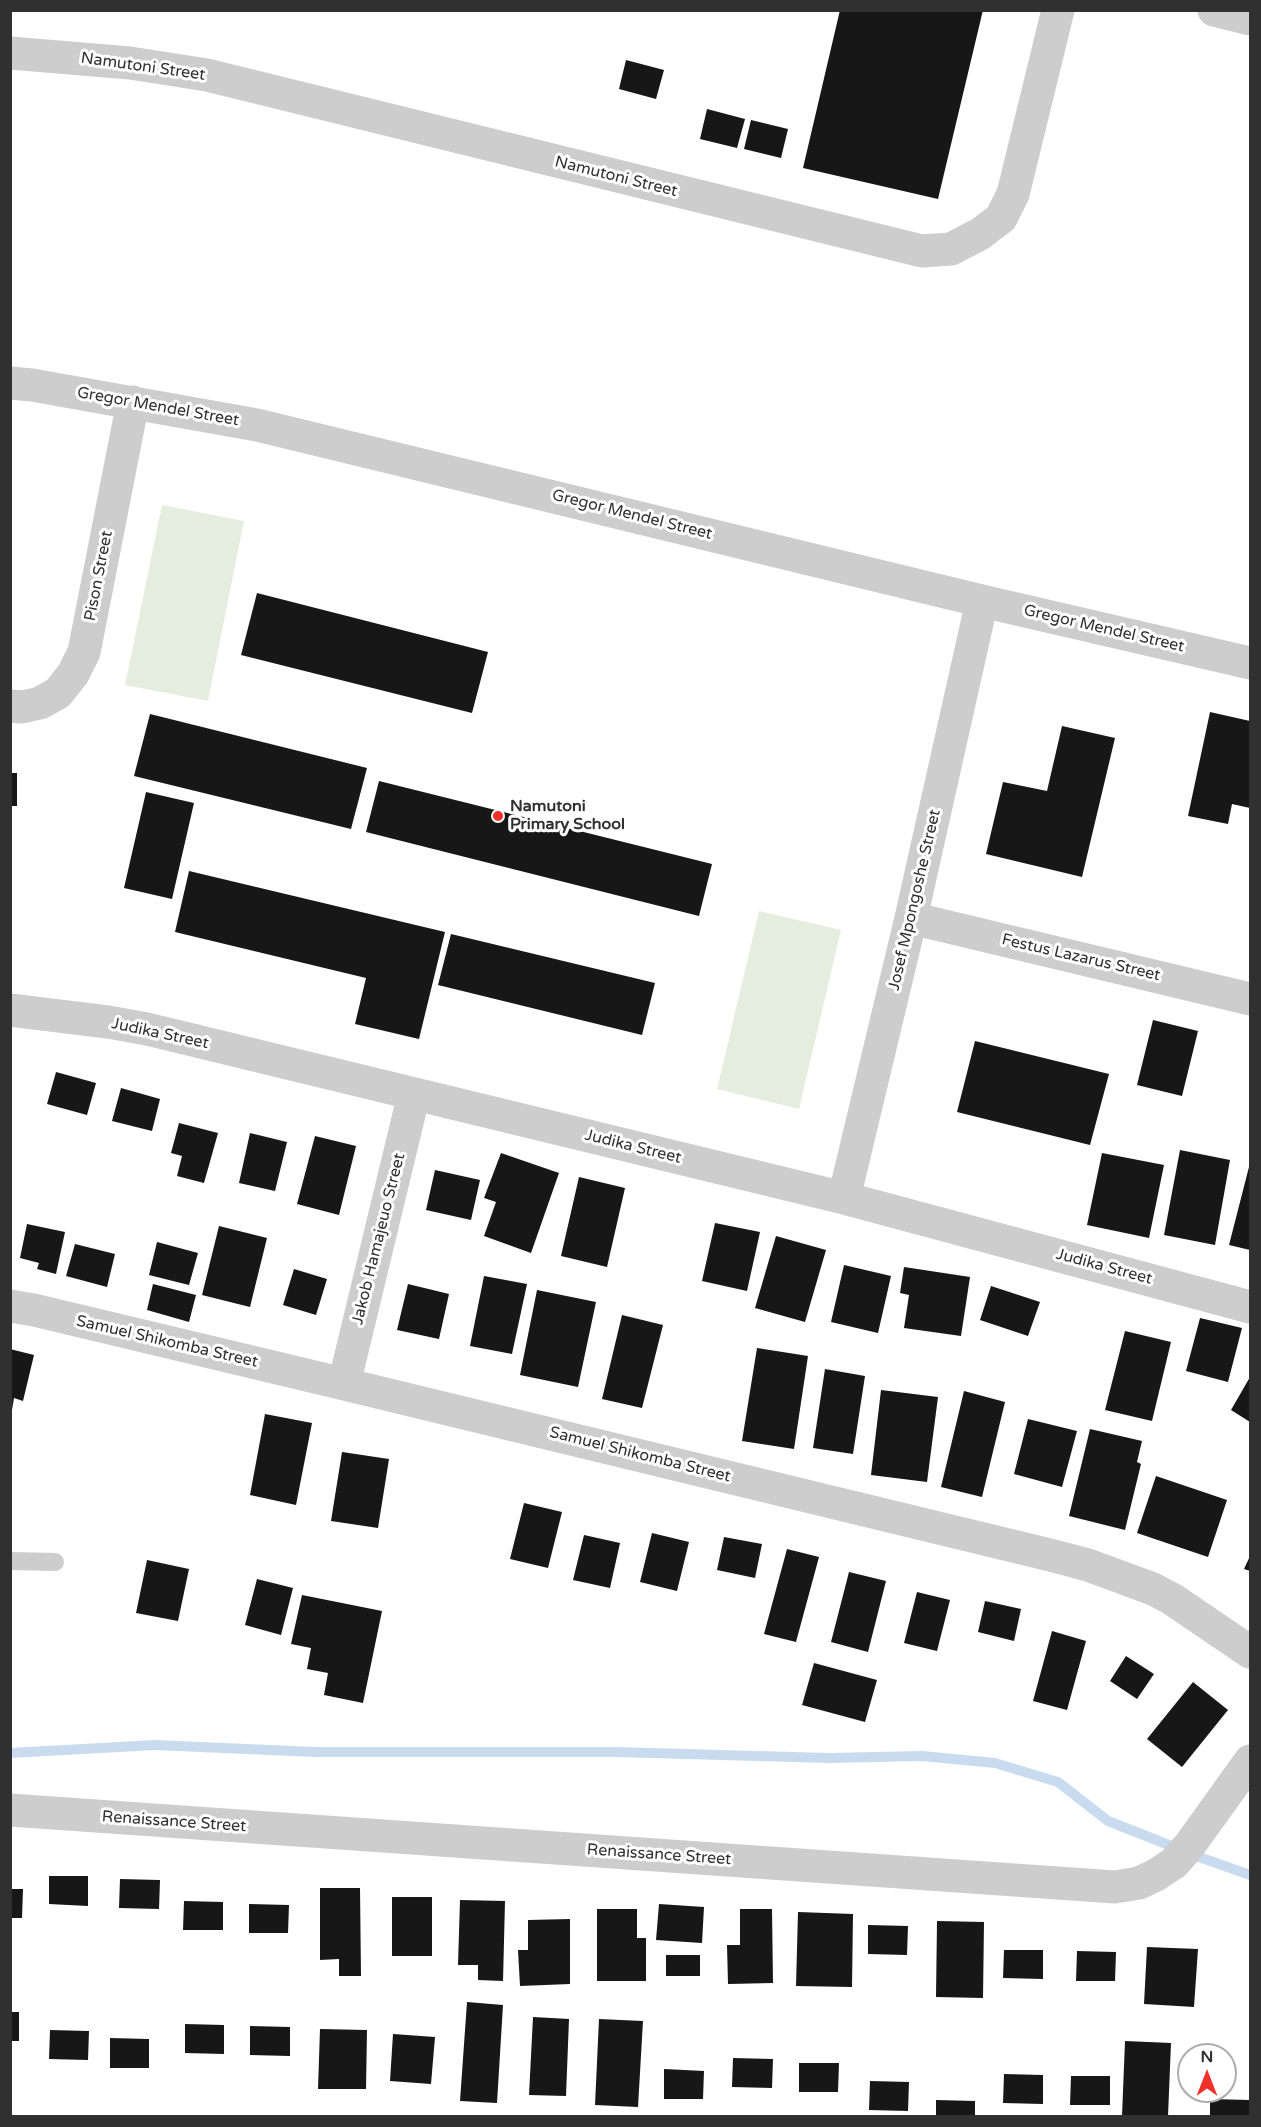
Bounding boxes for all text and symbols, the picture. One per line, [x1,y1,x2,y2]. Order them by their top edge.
street label: Namutoni Street [79,49,207,85]
street label: Namutoni Street [553,152,679,202]
street label: Gregor Mendel Street [75,383,241,431]
street label: Gregor Mendel Street [550,486,714,544]
street label: Pison Street [81,529,117,623]
street label: Gregor Mendel Street [1022,601,1186,657]
place label: Namutoni Primary School [510,797,625,835]
street label: Josef Mpongoshe Street [885,808,945,992]
marker: Namutoni Primary School [491,809,505,823]
street label: Festus Lazarus Street [1000,930,1162,986]
street label: Judika Street [110,1014,210,1054]
street label: Judika Street [583,1126,683,1168]
street label: Jakob Hamajeuo Street [348,1151,410,1327]
street label: Judika Street [1054,1245,1154,1289]
street label: Samuel Shikomba Street [74,1312,260,1372]
street label: Samuel Shikomba Street [548,1423,732,1487]
street label: Renaissance Street [101,1807,247,1837]
street label: Renaissance Street [586,1840,732,1870]
north arrow [1177,2043,1237,2103]
text: N [1201,2047,1213,2067]

